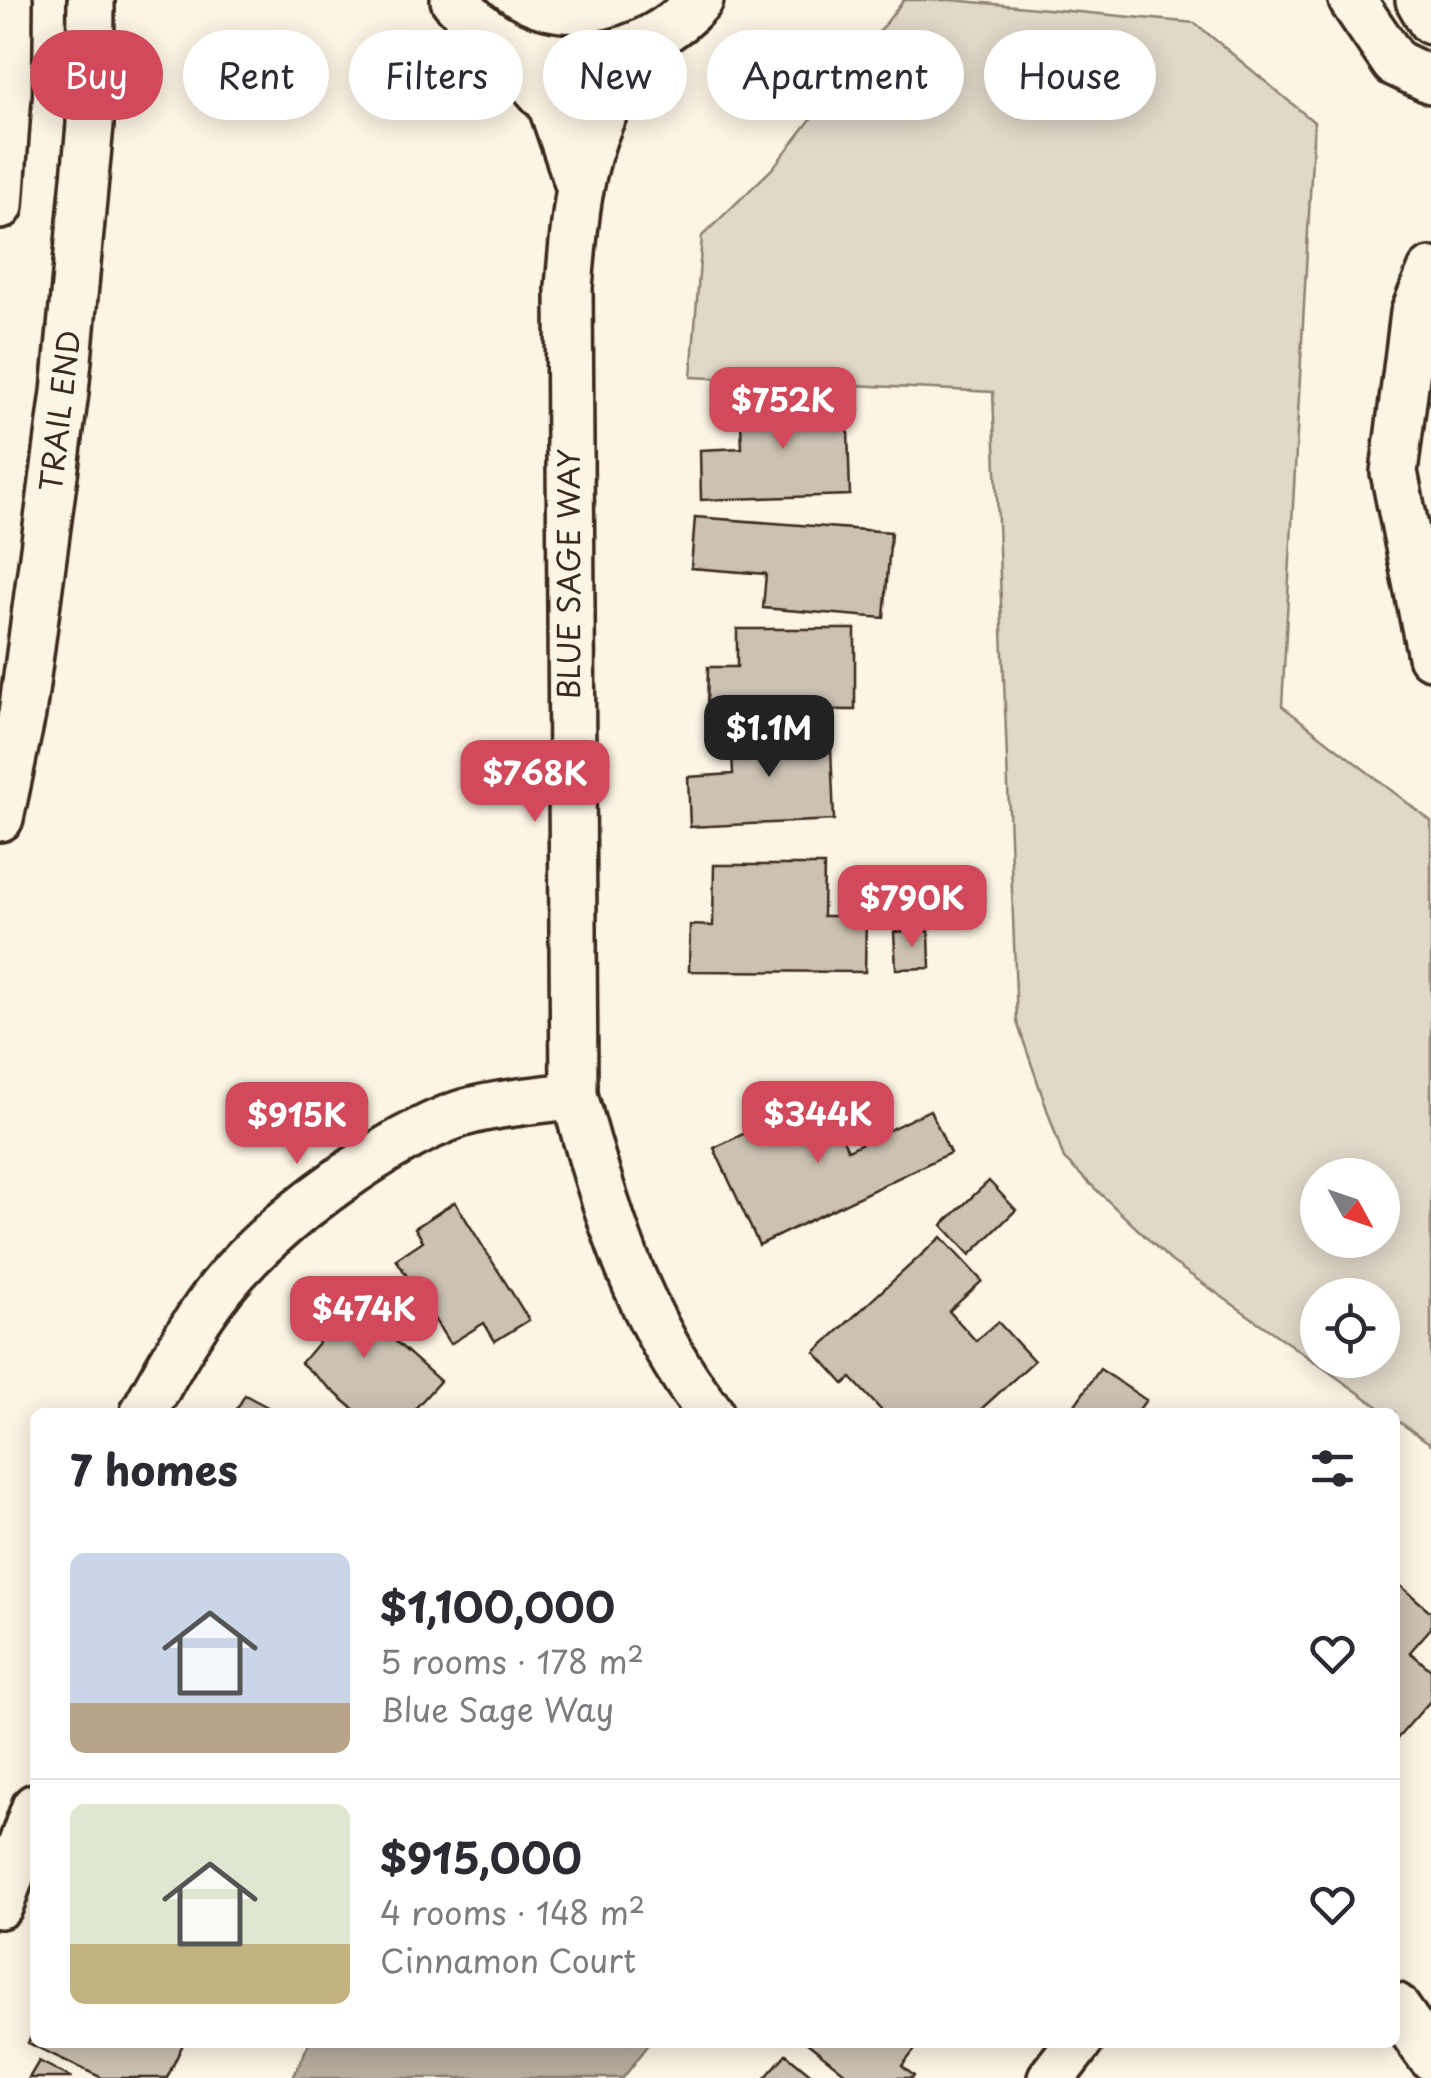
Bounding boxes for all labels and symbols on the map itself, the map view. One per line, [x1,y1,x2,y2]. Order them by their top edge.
street label: TRAIL END [26,327,91,494]
pin: $752K [713,367,853,452]
street label: BLUE SAGE WAY [545,449,590,699]
pin: $1.1M [699,695,839,780]
pin: $768K [465,740,605,825]
pin: $790K [842,865,982,950]
pin: $344K [748,1081,888,1166]
pin: $915K [227,1082,367,1167]
north arrow [1300,1158,1400,1258]
pin: $474K [294,1276,434,1361]

